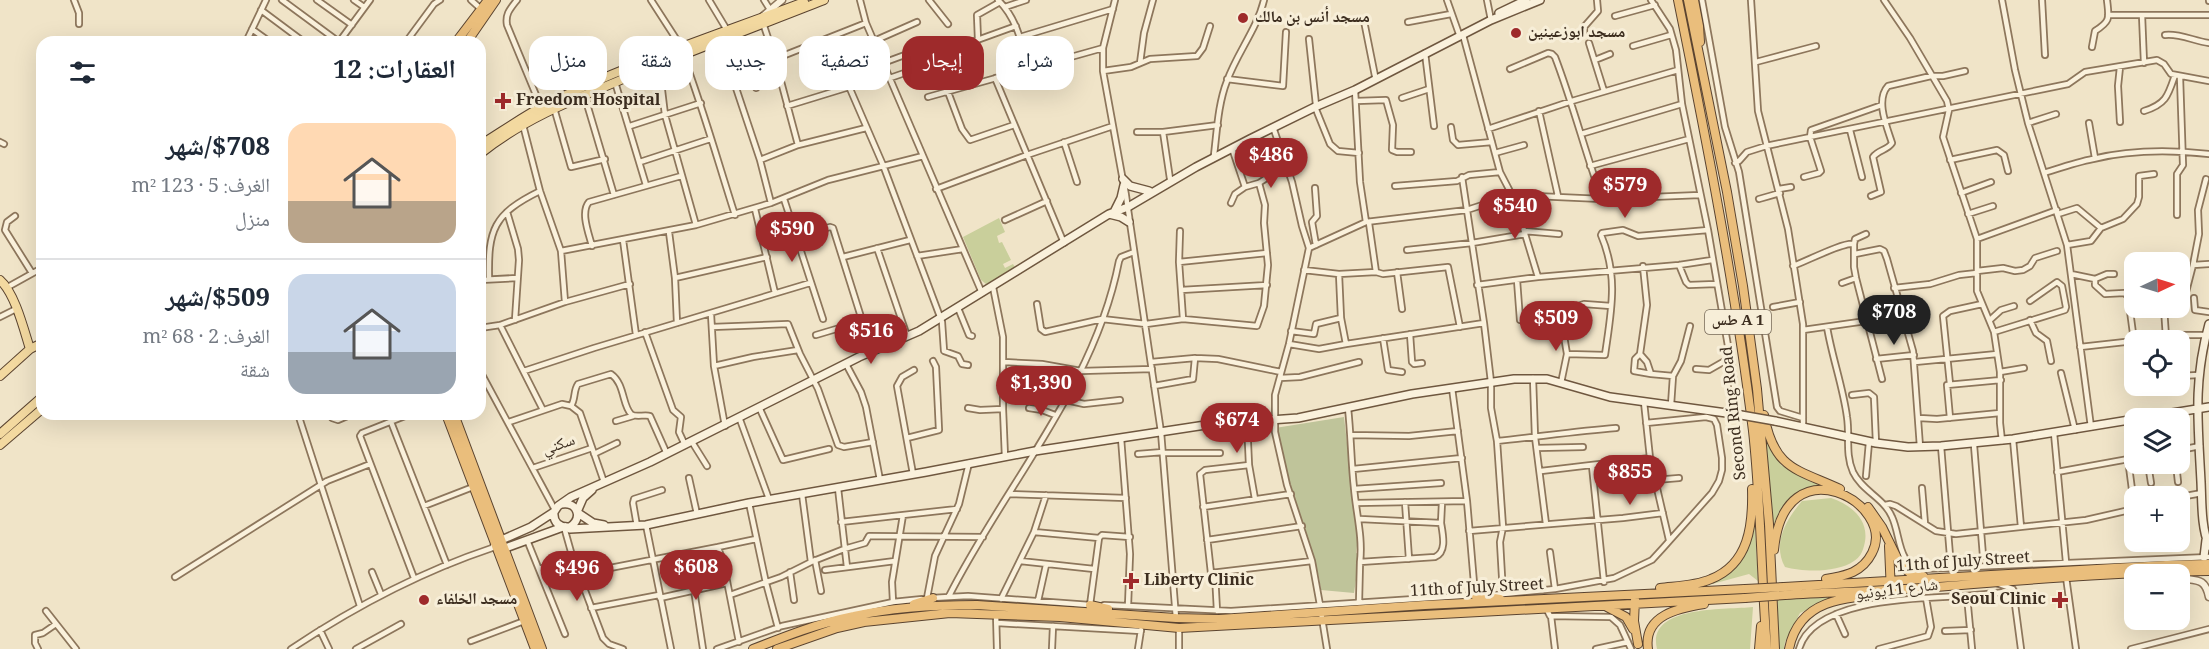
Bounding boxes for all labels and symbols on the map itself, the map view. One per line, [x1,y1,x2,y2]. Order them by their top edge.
place label: مسجد أنس بن مالك [1255,5,1370,32]
marker: مسجد أنس بن مالك [1236,11,1250,25]
place label: مسجد ابوزعينين [1528,20,1625,47]
marker: مسجد ابوزعينين [1509,26,1523,40]
place label: Freedom Hospital [516,88,661,115]
marker: Freedom Hospital [494,92,512,110]
pin: $486 [1235,138,1307,189]
pin: $579 [1589,168,1661,219]
pin: $540 [1479,189,1551,240]
pin: $590 [756,212,828,263]
north arrow [2124,252,2190,318]
pin: $708 [1858,295,1930,346]
pin: $509 [1520,301,1592,352]
road number: طس A 1 [1705,310,1771,334]
pin: $516 [835,314,907,365]
street label: Second Ring Road [1715,344,1755,481]
pin: $1,390 [992,366,1090,417]
pin: $674 [1201,403,1273,454]
street label: سكني [539,428,579,464]
pin: $855 [1594,455,1666,506]
street label: 11th of July Street [1895,545,2031,581]
pin: $608 [660,550,732,601]
pin: $496 [541,551,613,602]
place label: Liberty Clinic [1144,568,1254,595]
marker: Liberty Clinic [1122,572,1140,590]
street label: 11th of July Street [1409,572,1545,606]
street label: شارع 11يونيو [1854,573,1940,609]
place label: مسجد الخلفاء [436,587,517,614]
place label: Seoul Clinic [1951,587,2046,614]
marker: Seoul Clinic [2051,591,2069,609]
marker: مسجد الخلفاء [417,593,431,607]

